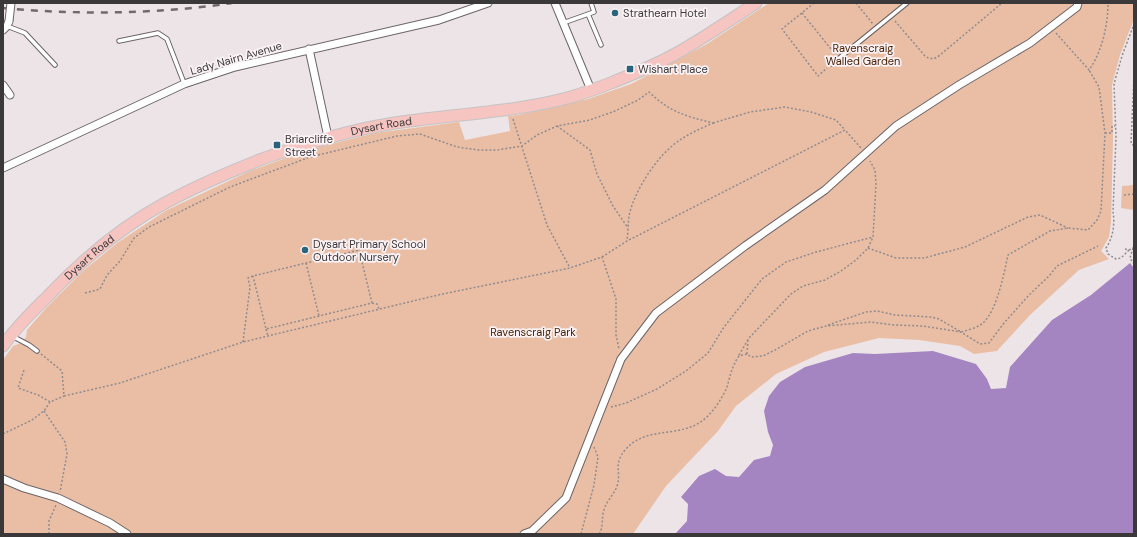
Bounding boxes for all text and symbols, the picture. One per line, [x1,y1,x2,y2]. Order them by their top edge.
place label: Strathearn Hotel [623,6,706,20]
marker: Strathearn Hotel [610,8,620,18]
street label: Lady Nairn Avenue [189,38,283,78]
park label: Ravenscraig Walled Garden [826,41,900,68]
place label: Wishart Place [638,62,708,76]
marker: Wishart Place [625,64,635,74]
street label: Dysart Road [349,114,413,138]
place label: Briarcliffe Street [285,132,333,159]
marker: Briarcliffe Street [272,140,282,150]
street label: Dysart Road [61,232,117,283]
place label: Dysart Primary School Outdoor Nursery [313,237,426,264]
marker: Dysart Primary School Outdoor Nursery [300,245,310,255]
park label: Ravenscraig Park [490,325,576,339]

